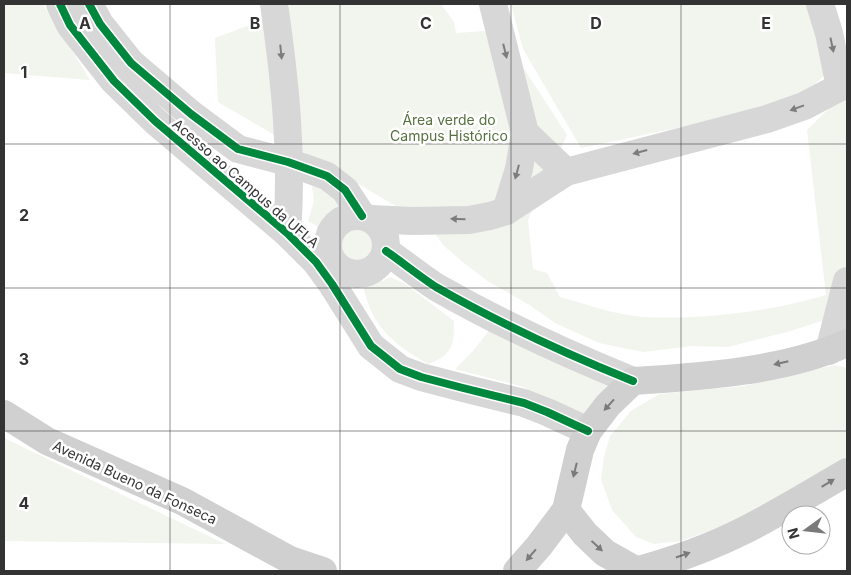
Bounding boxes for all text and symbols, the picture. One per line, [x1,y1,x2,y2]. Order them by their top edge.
text: A [79,13,91,33]
text: B [250,13,260,33]
text: C [420,13,432,33]
text: D [590,13,602,33]
text: E [761,13,771,33]
one-way arrow [828,37,836,53]
one-way arrow [277,44,285,60]
one-way arrow [501,44,509,59]
text: 1 [21,62,27,82]
one-way arrow [789,105,804,112]
park label: Área verde do Campus Histórico [390,111,508,144]
street label: Acesso ao Campus da UFLA [169,115,323,251]
one-way arrow [633,148,648,156]
one-way arrow [513,165,521,180]
text: 2 [19,205,29,225]
one-way arrow [450,215,466,223]
text: 3 [19,349,29,369]
one-way arrow [774,359,789,367]
one-way arrow [603,399,615,411]
street label: Avenida Bueno da Fonseca [50,436,220,528]
one-way arrow [571,463,579,478]
one-way arrow [822,479,835,488]
text: 4 [19,493,30,513]
north arrow [781,505,831,555]
text: N [783,526,803,541]
one-way arrow [591,540,604,551]
one-way arrow [526,549,537,561]
one-way arrow [676,551,691,559]

